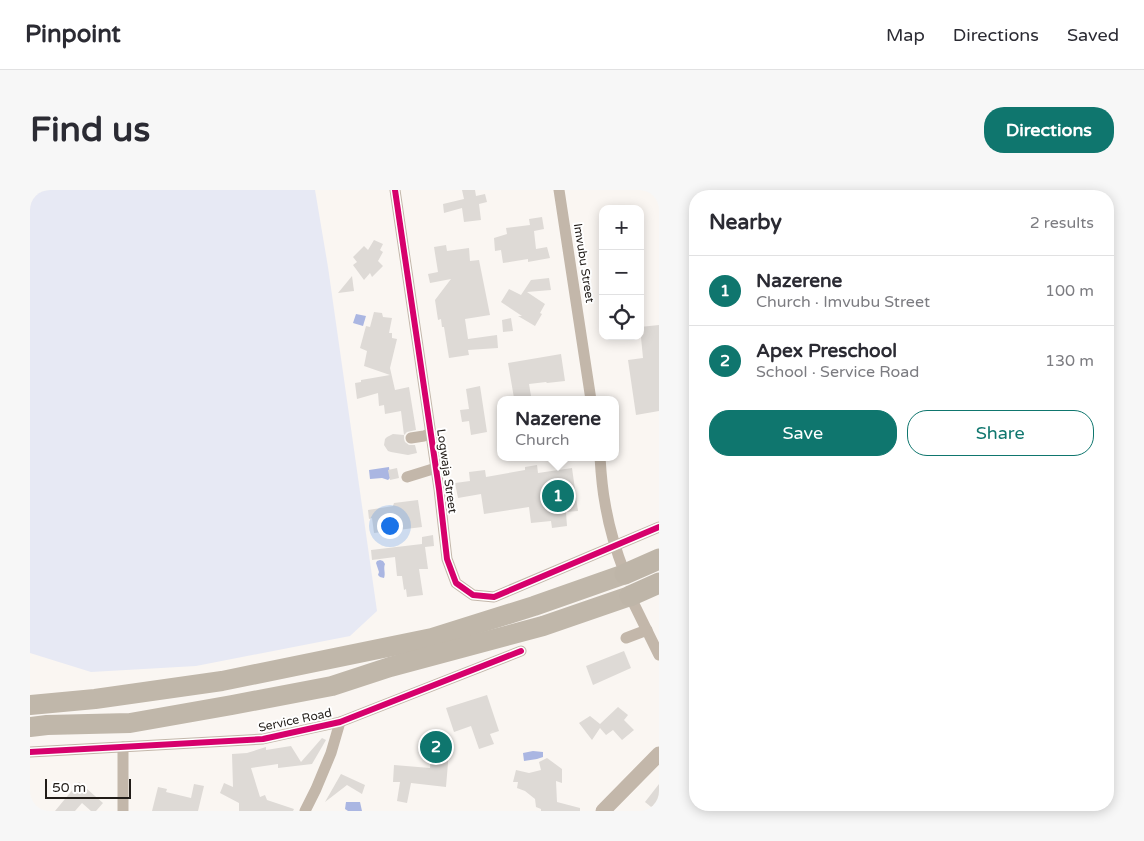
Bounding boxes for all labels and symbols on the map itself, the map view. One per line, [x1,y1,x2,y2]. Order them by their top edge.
street label: Imvubu Street [571,222,597,304]
street label: Logwaja Street [434,428,460,515]
pin: 1 [542,477,574,515]
your location [377,513,403,539]
street label: Service Road [257,705,333,735]
pin: 2 [420,728,452,766]
scale bar [45,776,131,799]

